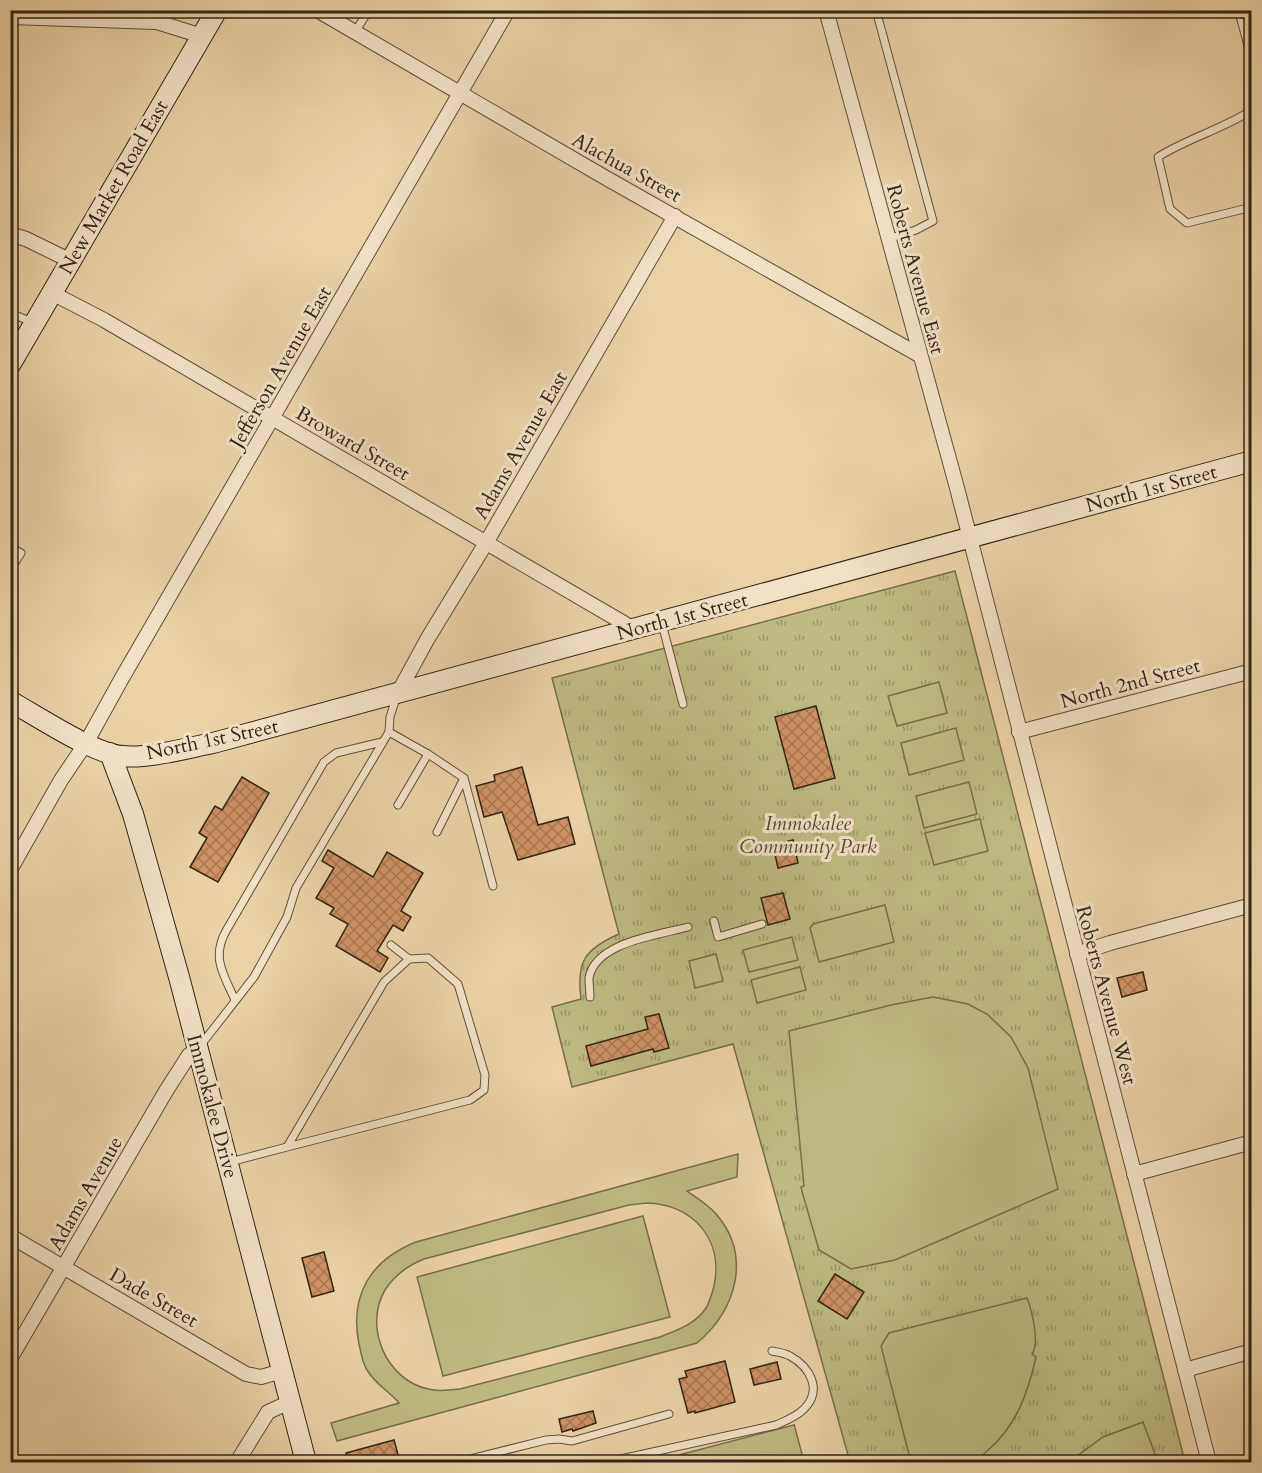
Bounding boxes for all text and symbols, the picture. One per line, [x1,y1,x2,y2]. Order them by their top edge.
street label: New Market Road East [52,95,175,279]
street label: Alachua Street [567,126,687,209]
street label: Roberts Avenue East [880,181,951,357]
street label: Jefferson Avenue East [222,281,338,456]
street label: Adams Avenue East [467,366,574,524]
street label: Broward Street [291,400,415,487]
street label: North 1st Street [1083,458,1220,519]
street label: North 1st Street [614,586,751,647]
street label: North 2nd Street [1057,652,1204,715]
street label: North 1st Street [143,712,281,767]
park label: Immokalee Community Park [739,810,877,860]
street label: Roberts Avenue West [1070,902,1144,1088]
street label: Immokalee Drive [180,1031,245,1181]
street label: Adams Avenue [42,1131,129,1255]
street label: Dade Street [105,1261,204,1334]

